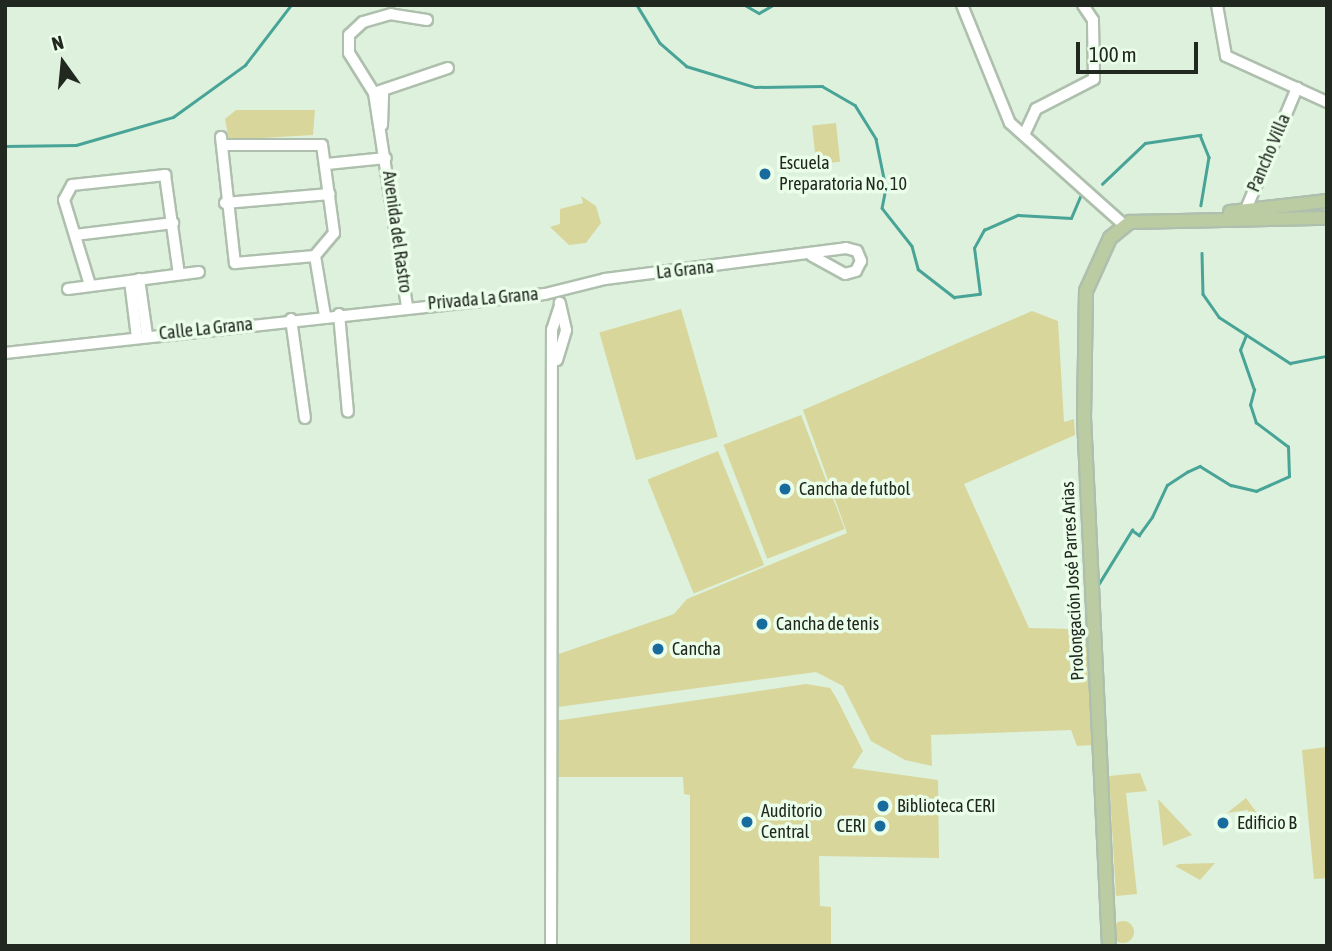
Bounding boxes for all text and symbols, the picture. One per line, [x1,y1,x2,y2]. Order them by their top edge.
north arrow [28,28,98,98]
scale bar [1080,28,1202,72]
text: N [49,31,66,55]
text: 100 m [1089,42,1137,66]
street label: Pancho Villa [1243,111,1295,195]
place label: Escuela Preparatoria No. 10 [779,153,907,196]
marker: Escuela Preparatoria No. 10 [757,166,773,182]
street label: Avenida del Rastro [378,170,416,294]
street label: La Grana [655,256,715,284]
street label: Privada La Grana [427,283,539,315]
street label: Calle La Grana [158,313,254,345]
place label: Cancha de futbol [799,478,910,500]
marker: Cancha de futbol [777,481,793,497]
street label: Prolongación José Parres Arias [1057,481,1089,681]
place label: Cancha de tenis [776,613,879,635]
marker: Cancha de tenis [754,616,770,632]
place label: Cancha [672,638,721,660]
marker: Cancha [650,641,666,657]
place label: Biblioteca CERI [897,795,996,817]
marker: Biblioteca CERI [875,798,891,814]
place label: Auditorio Central [761,801,823,844]
place label: Edificio B [1237,812,1297,834]
marker: Auditorio Central [739,814,755,830]
place label: CERI [837,815,866,837]
marker: Edificio B [1215,815,1231,831]
marker: CERI [872,818,888,834]

